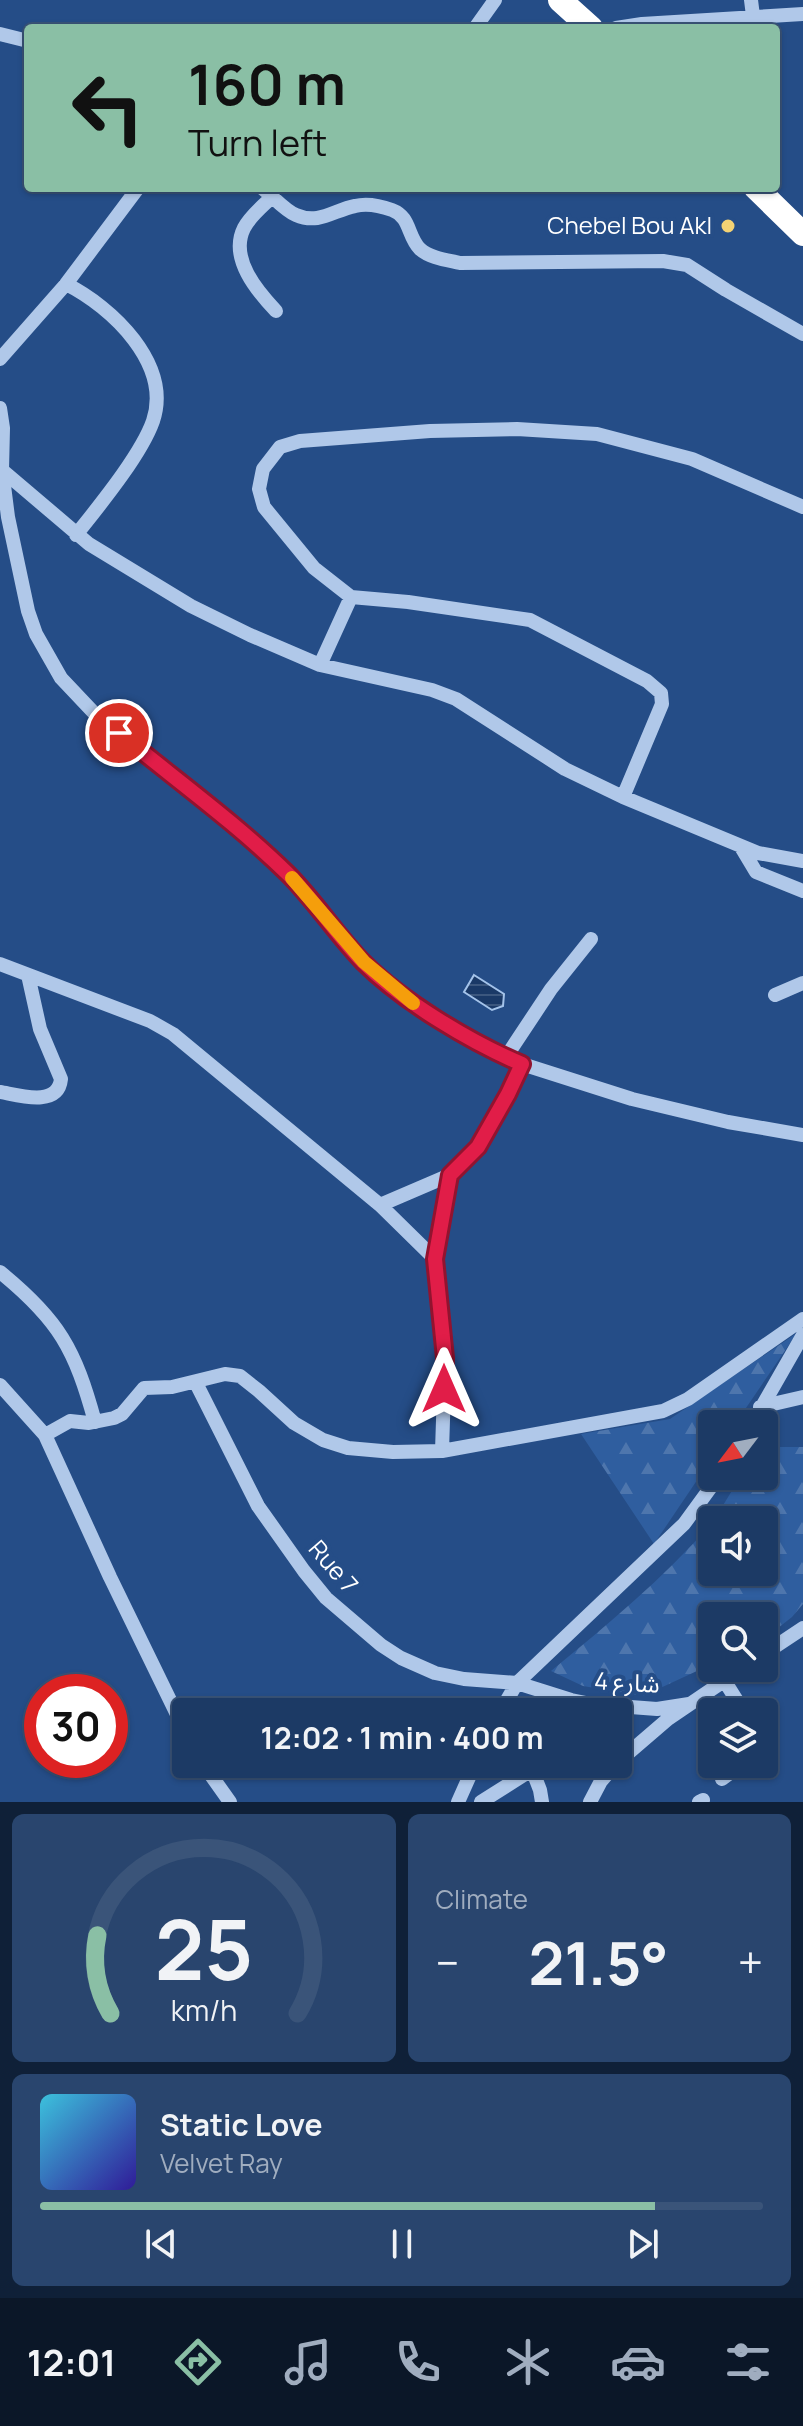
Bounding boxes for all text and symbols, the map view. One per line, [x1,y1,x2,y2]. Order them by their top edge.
text: 160 m [188,45,346,122]
icon: left [56,56,160,160]
text: Turn left [188,118,327,167]
place label: Chebel Bou Akl [547,208,712,241]
marker: Chebel Bou Akl [719,217,737,235]
pin [85,699,153,767]
icon: arrive [97,711,141,755]
position arrow [402,1347,486,1431]
north arrow [698,1410,778,1490]
map controls [698,1410,778,1778]
button: sound [698,1506,778,1586]
street label: Rue 7 [302,1532,366,1600]
button: search [698,1602,778,1682]
street label: شارع 4 [593,1663,661,1702]
speed limit sign: 30 [24,1674,128,1778]
button: layers [698,1698,778,1778]
text: 12:02 · 1 min · 400 m [261,1717,543,1758]
text: Climate [436,1881,528,1917]
text: 25 [155,1891,253,2005]
text: 21.5° [528,1921,668,2003]
text: − [436,1932,459,1992]
text: + [738,1932,763,1992]
text: km/h [171,1991,237,2030]
text: Static Love [160,2104,323,2145]
text: Velvet Ray [160,2145,283,2181]
icon: previous [139,2222,183,2266]
icon: pause [380,2222,424,2266]
icon: next [621,2222,665,2266]
icon: directions [170,2334,226,2390]
icon: music [280,2334,336,2390]
icon: phone [390,2334,446,2390]
icon: climate [500,2334,556,2390]
icon: car [610,2334,666,2390]
icon: filters [720,2334,776,2390]
text: 12:01 [27,2338,116,2387]

